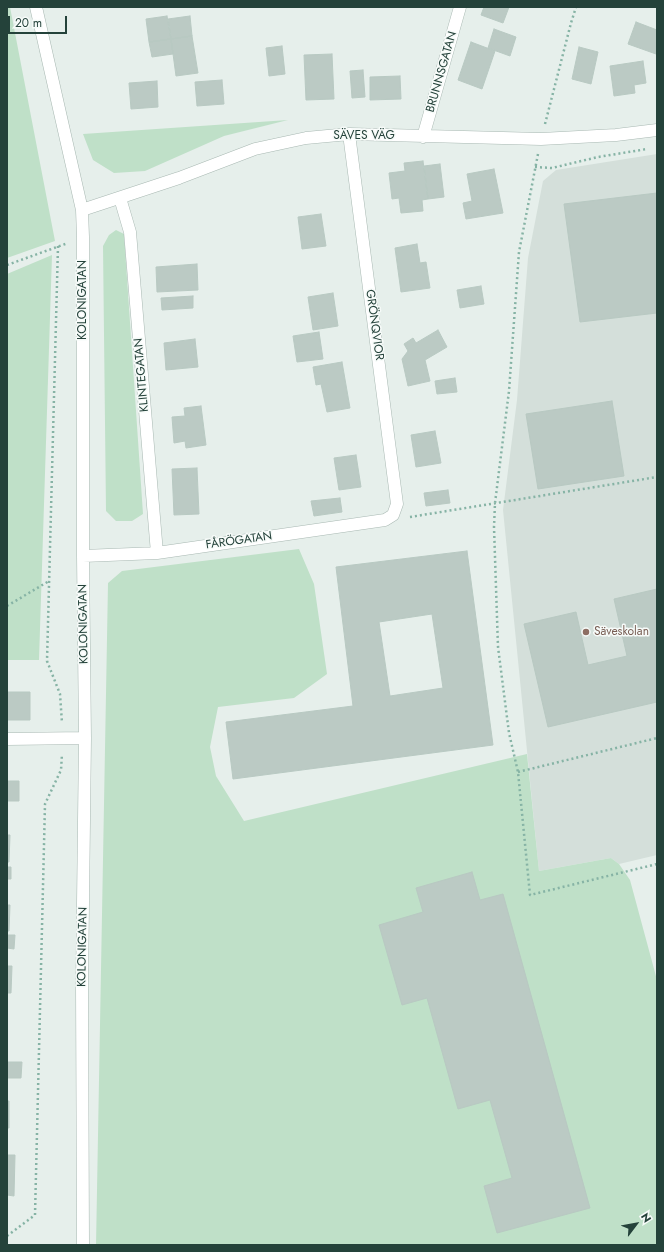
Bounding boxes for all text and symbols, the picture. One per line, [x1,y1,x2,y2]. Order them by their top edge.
scale bar [10,8,69,34]
text: 20 m [15,14,42,32]
street label: BRUNNSGATAN [424,30,460,114]
street label: SÄVES VÄG [333,129,395,143]
street label: KOLONIGATAN [76,260,90,340]
street label: GRÖNQVIOR [362,289,386,361]
street label: KLINTEGATAN [132,337,152,413]
street label: FÅRÖGATAN [205,529,273,553]
street label: KOLONIGATAN [76,584,92,664]
place label: Säveskolan [594,625,649,639]
marker: Säveskolan [581,627,591,637]
street label: KOLONIGATAN [75,907,91,987]
north arrow [616,1204,656,1244]
text: N [637,1210,655,1226]

